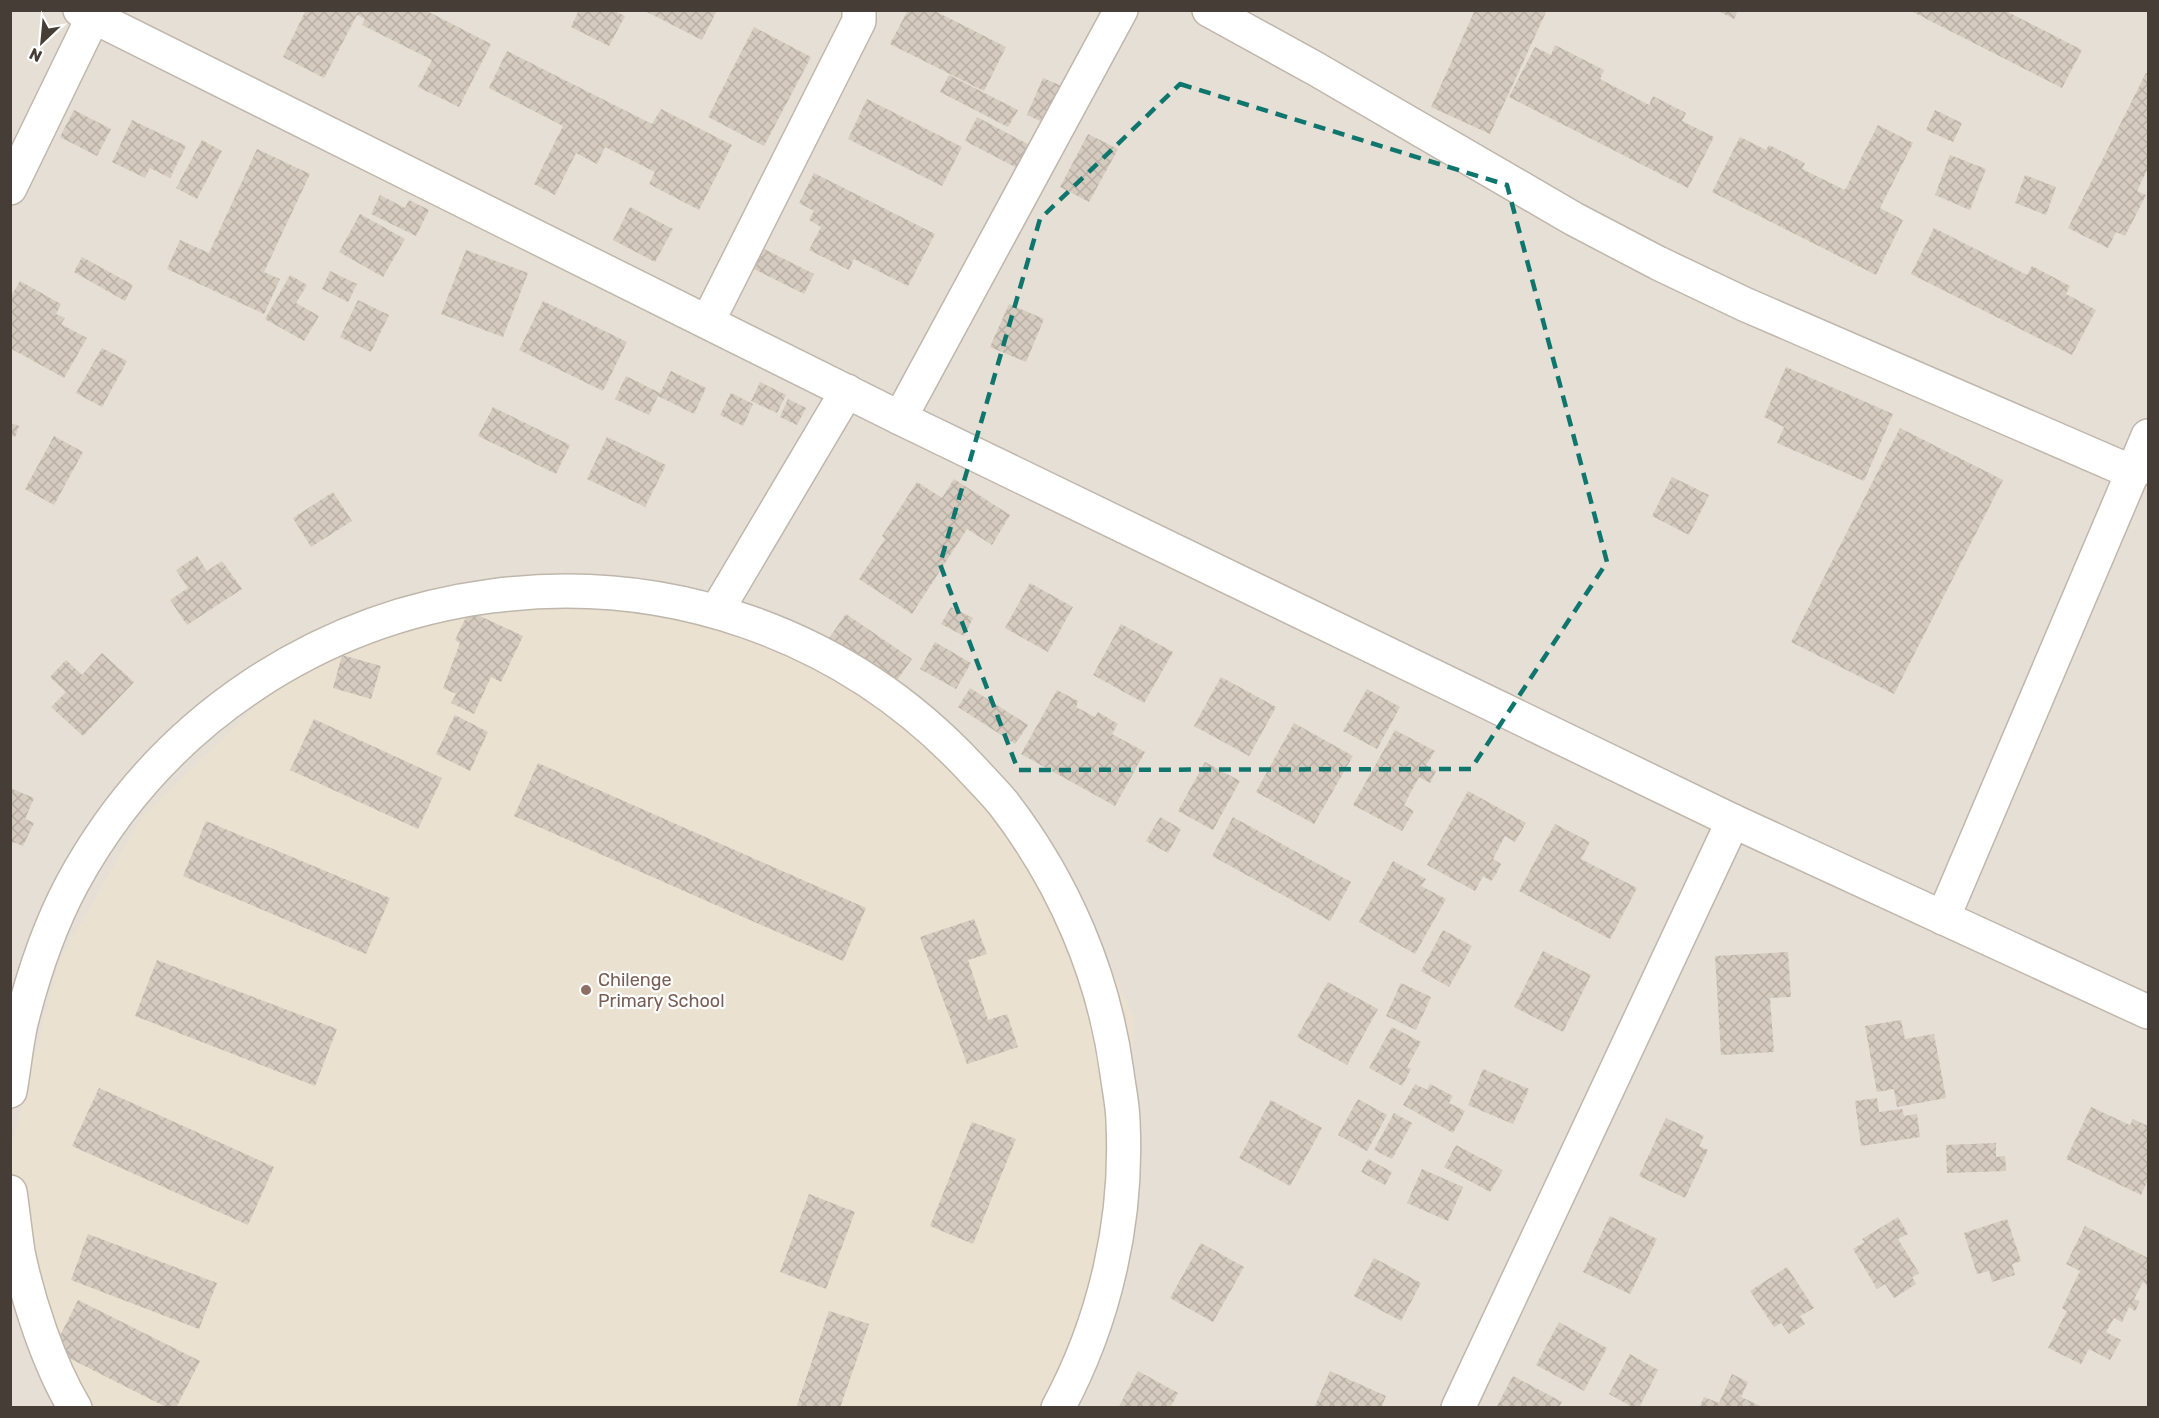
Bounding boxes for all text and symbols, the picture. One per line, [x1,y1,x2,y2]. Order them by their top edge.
north arrow [12,12,72,72]
text: N [26,44,45,66]
place label: Chilenge Primary School [598,969,725,1012]
marker: Chilenge Primary School [579,983,593,997]

